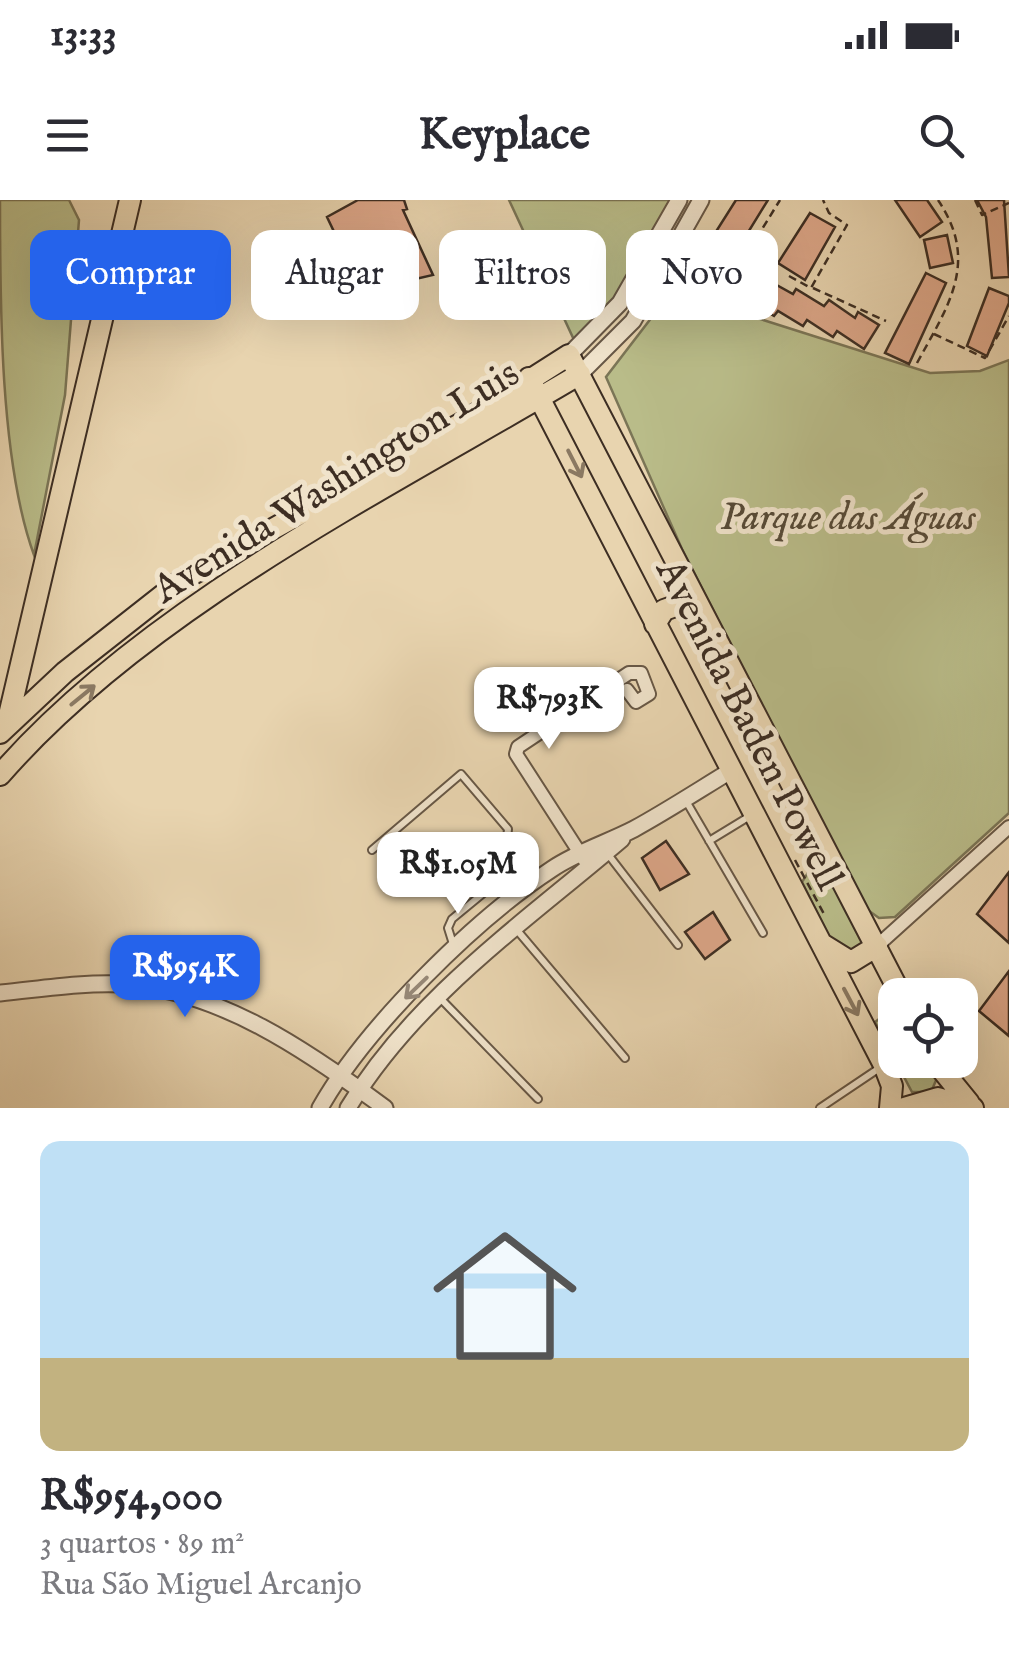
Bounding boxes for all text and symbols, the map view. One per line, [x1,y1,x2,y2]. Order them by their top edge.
text: 13:33 [50,11,117,59]
text: Keyplace [419,107,590,164]
icon: menu [40,108,95,163]
icon: search [914,108,969,163]
chip: Comprar [30,230,231,320]
chip: Alugar [251,230,419,320]
chip: Filtros [439,230,606,320]
chip: Novo [626,230,778,320]
street label: Avenida Washington Luis [144,349,530,617]
one-way arrow [566,449,585,479]
park label: Parque das Águas [720,492,976,544]
street label: Avenida Baden Powell [642,550,854,899]
pin: R$793K [468,667,630,752]
text: R$793K [496,679,602,720]
one-way arrow [69,684,95,706]
pin: R$1.05M [366,832,550,917]
text: R$1.05M [399,844,517,885]
pin: R$954K [104,935,266,1020]
text: R$954K [132,947,238,988]
one-way arrow [404,976,428,1000]
map controls [878,978,978,1078]
button: locate [878,978,978,1078]
one-way arrow [842,987,862,1017]
icon: home [415,1206,595,1386]
text: R$954,000 [40,1471,223,1524]
text: 3 quartos · 89 m² [40,1524,245,1565]
text: Rua São Miguel Arcanjo [40,1565,362,1606]

